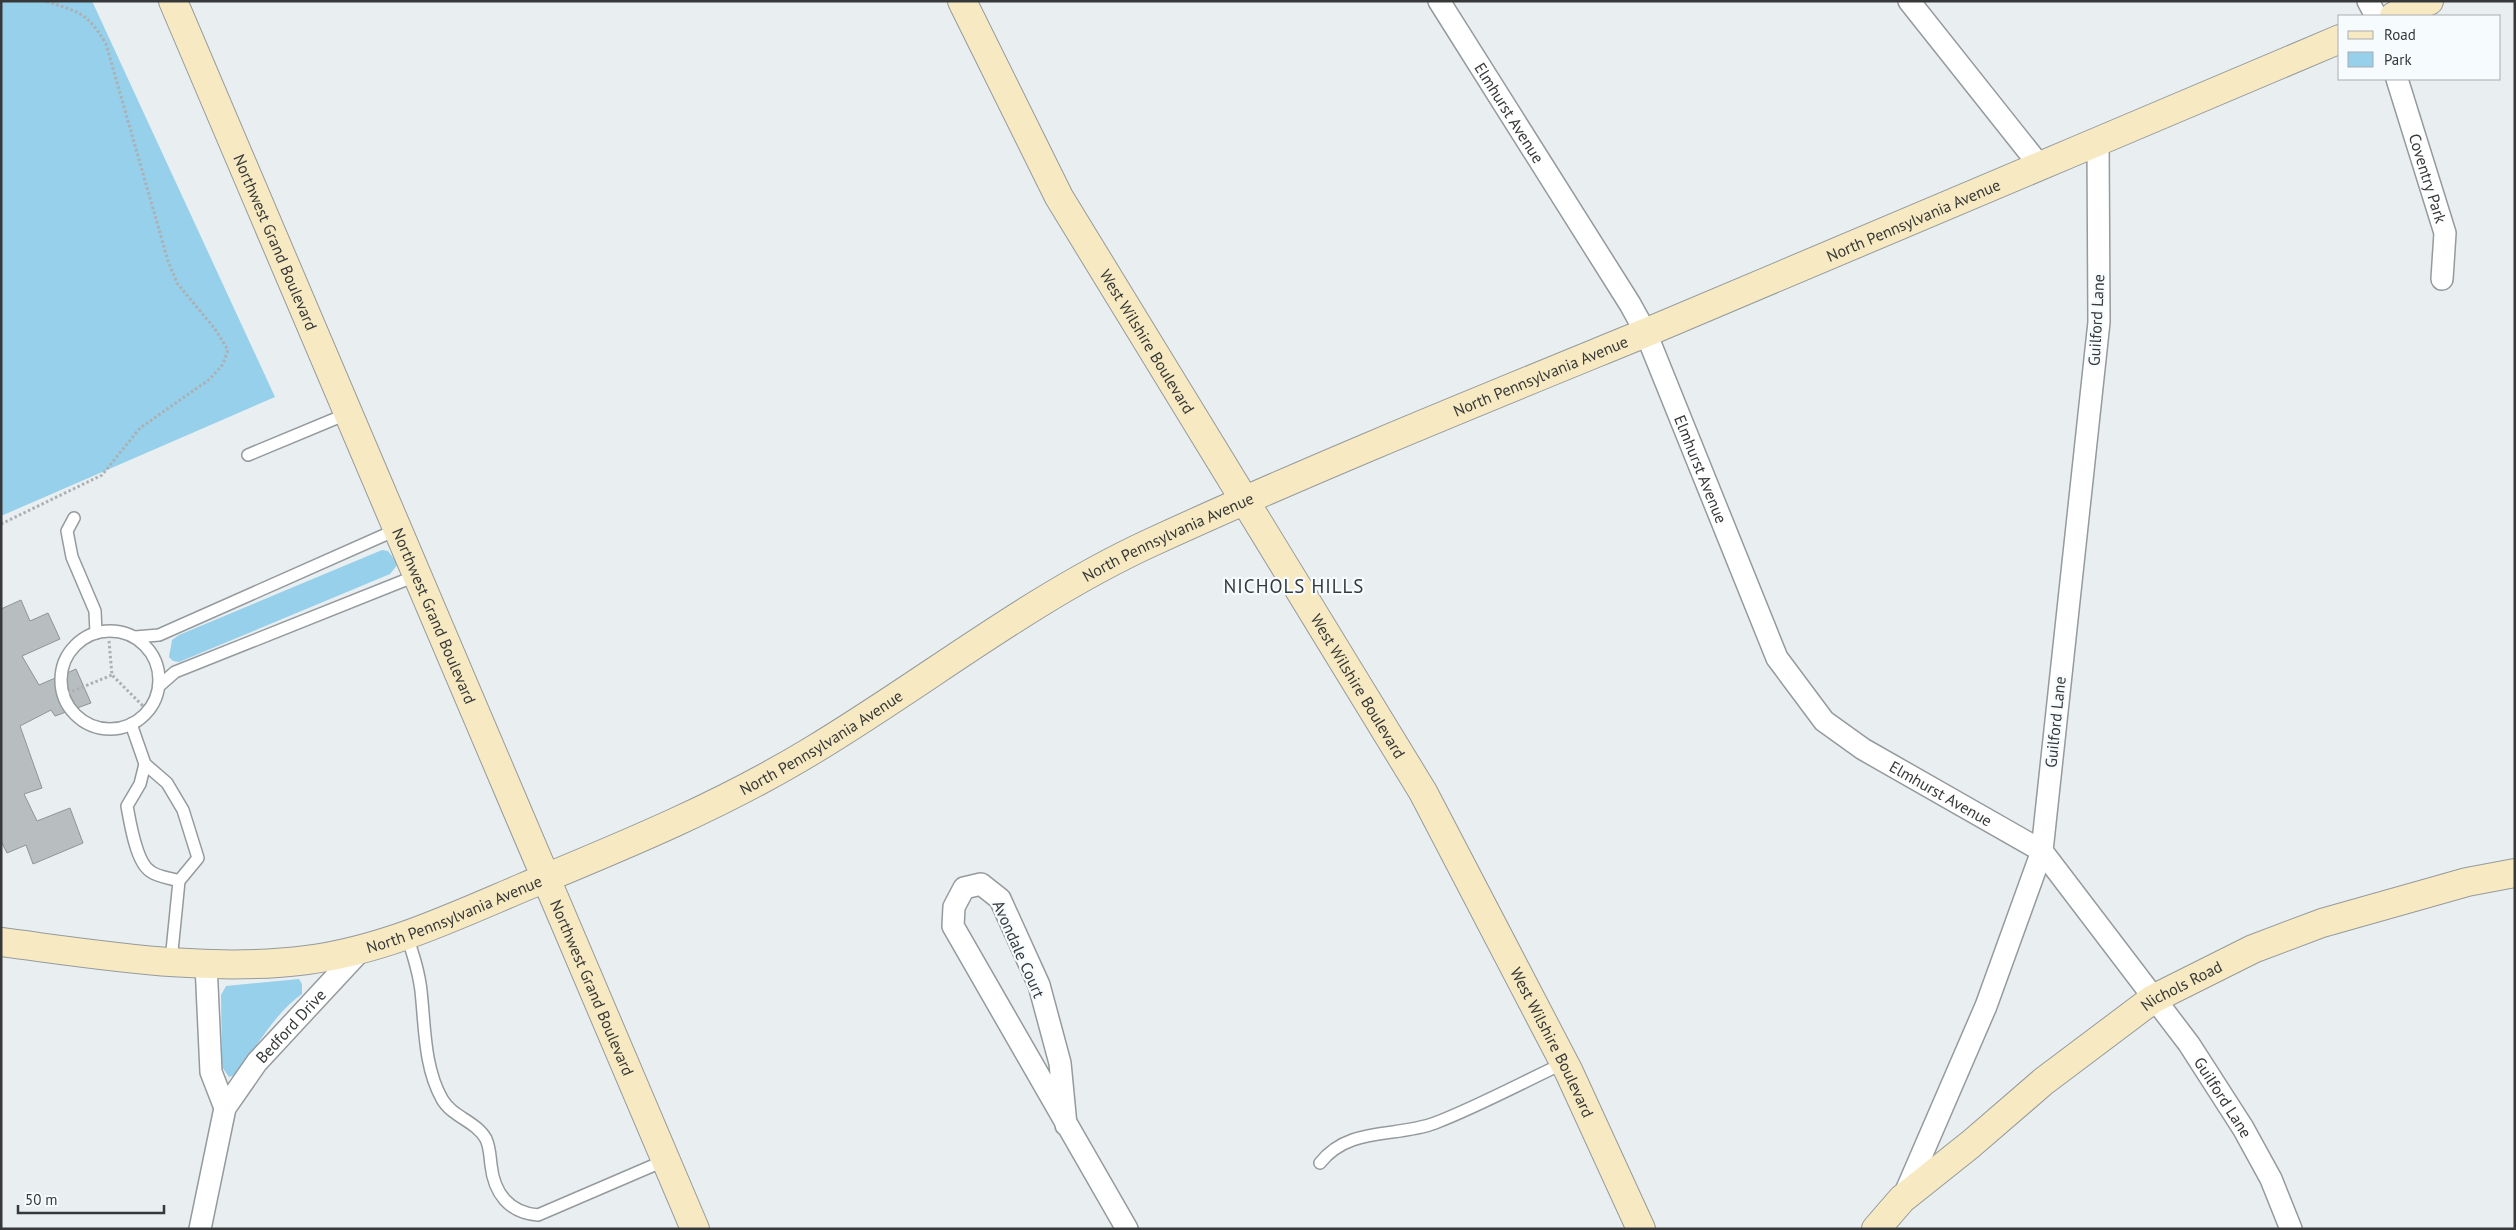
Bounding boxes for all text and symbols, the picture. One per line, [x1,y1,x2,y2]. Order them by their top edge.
legend [2338,15,2501,80]
text: Road [2384,25,2416,44]
text: Park [2384,50,2412,69]
street label: Elmhurst Avenue [1470,59,1549,167]
street label: Coventry Park [2405,131,2451,226]
street label: Northwest Grand Boulevard [229,151,322,333]
street label: North Pennsylvania Avenue [1823,174,2003,266]
street label: West Wilshire Boulevard [1096,266,1199,417]
street label: Guilford Lane [2084,274,2108,366]
street label: North Pennsylvania Avenue [1450,331,1631,421]
street label: Elmhurst Avenue [1670,412,1732,526]
street label: North Pennsylvania Avenue [1079,488,1257,586]
street label: Northwest Grand Boulevard [388,525,481,707]
district label: NICHOLS HILLS [1224,574,1364,598]
street label: West Wilshire Boulevard [1306,610,1410,762]
street label: Guilford Lane [2040,675,2070,769]
street label: North Pennsylvania Avenue [736,686,906,799]
street label: Elmhurst Avenue [1886,756,1996,831]
street label: North Pennsylvania Avenue [364,871,545,957]
street label: Northwest Grand Boulevard [546,897,639,1079]
street label: Avondale Court [989,897,1050,1001]
street label: Nichols Road [2136,956,2225,1015]
street label: West Wilshire Boulevard [1506,964,1598,1121]
street label: Bedford Drive [251,985,330,1067]
street label: Guilford Lane [2190,1053,2256,1141]
scale bar [18,1182,164,1214]
text: 50 m [25,1190,58,1209]

